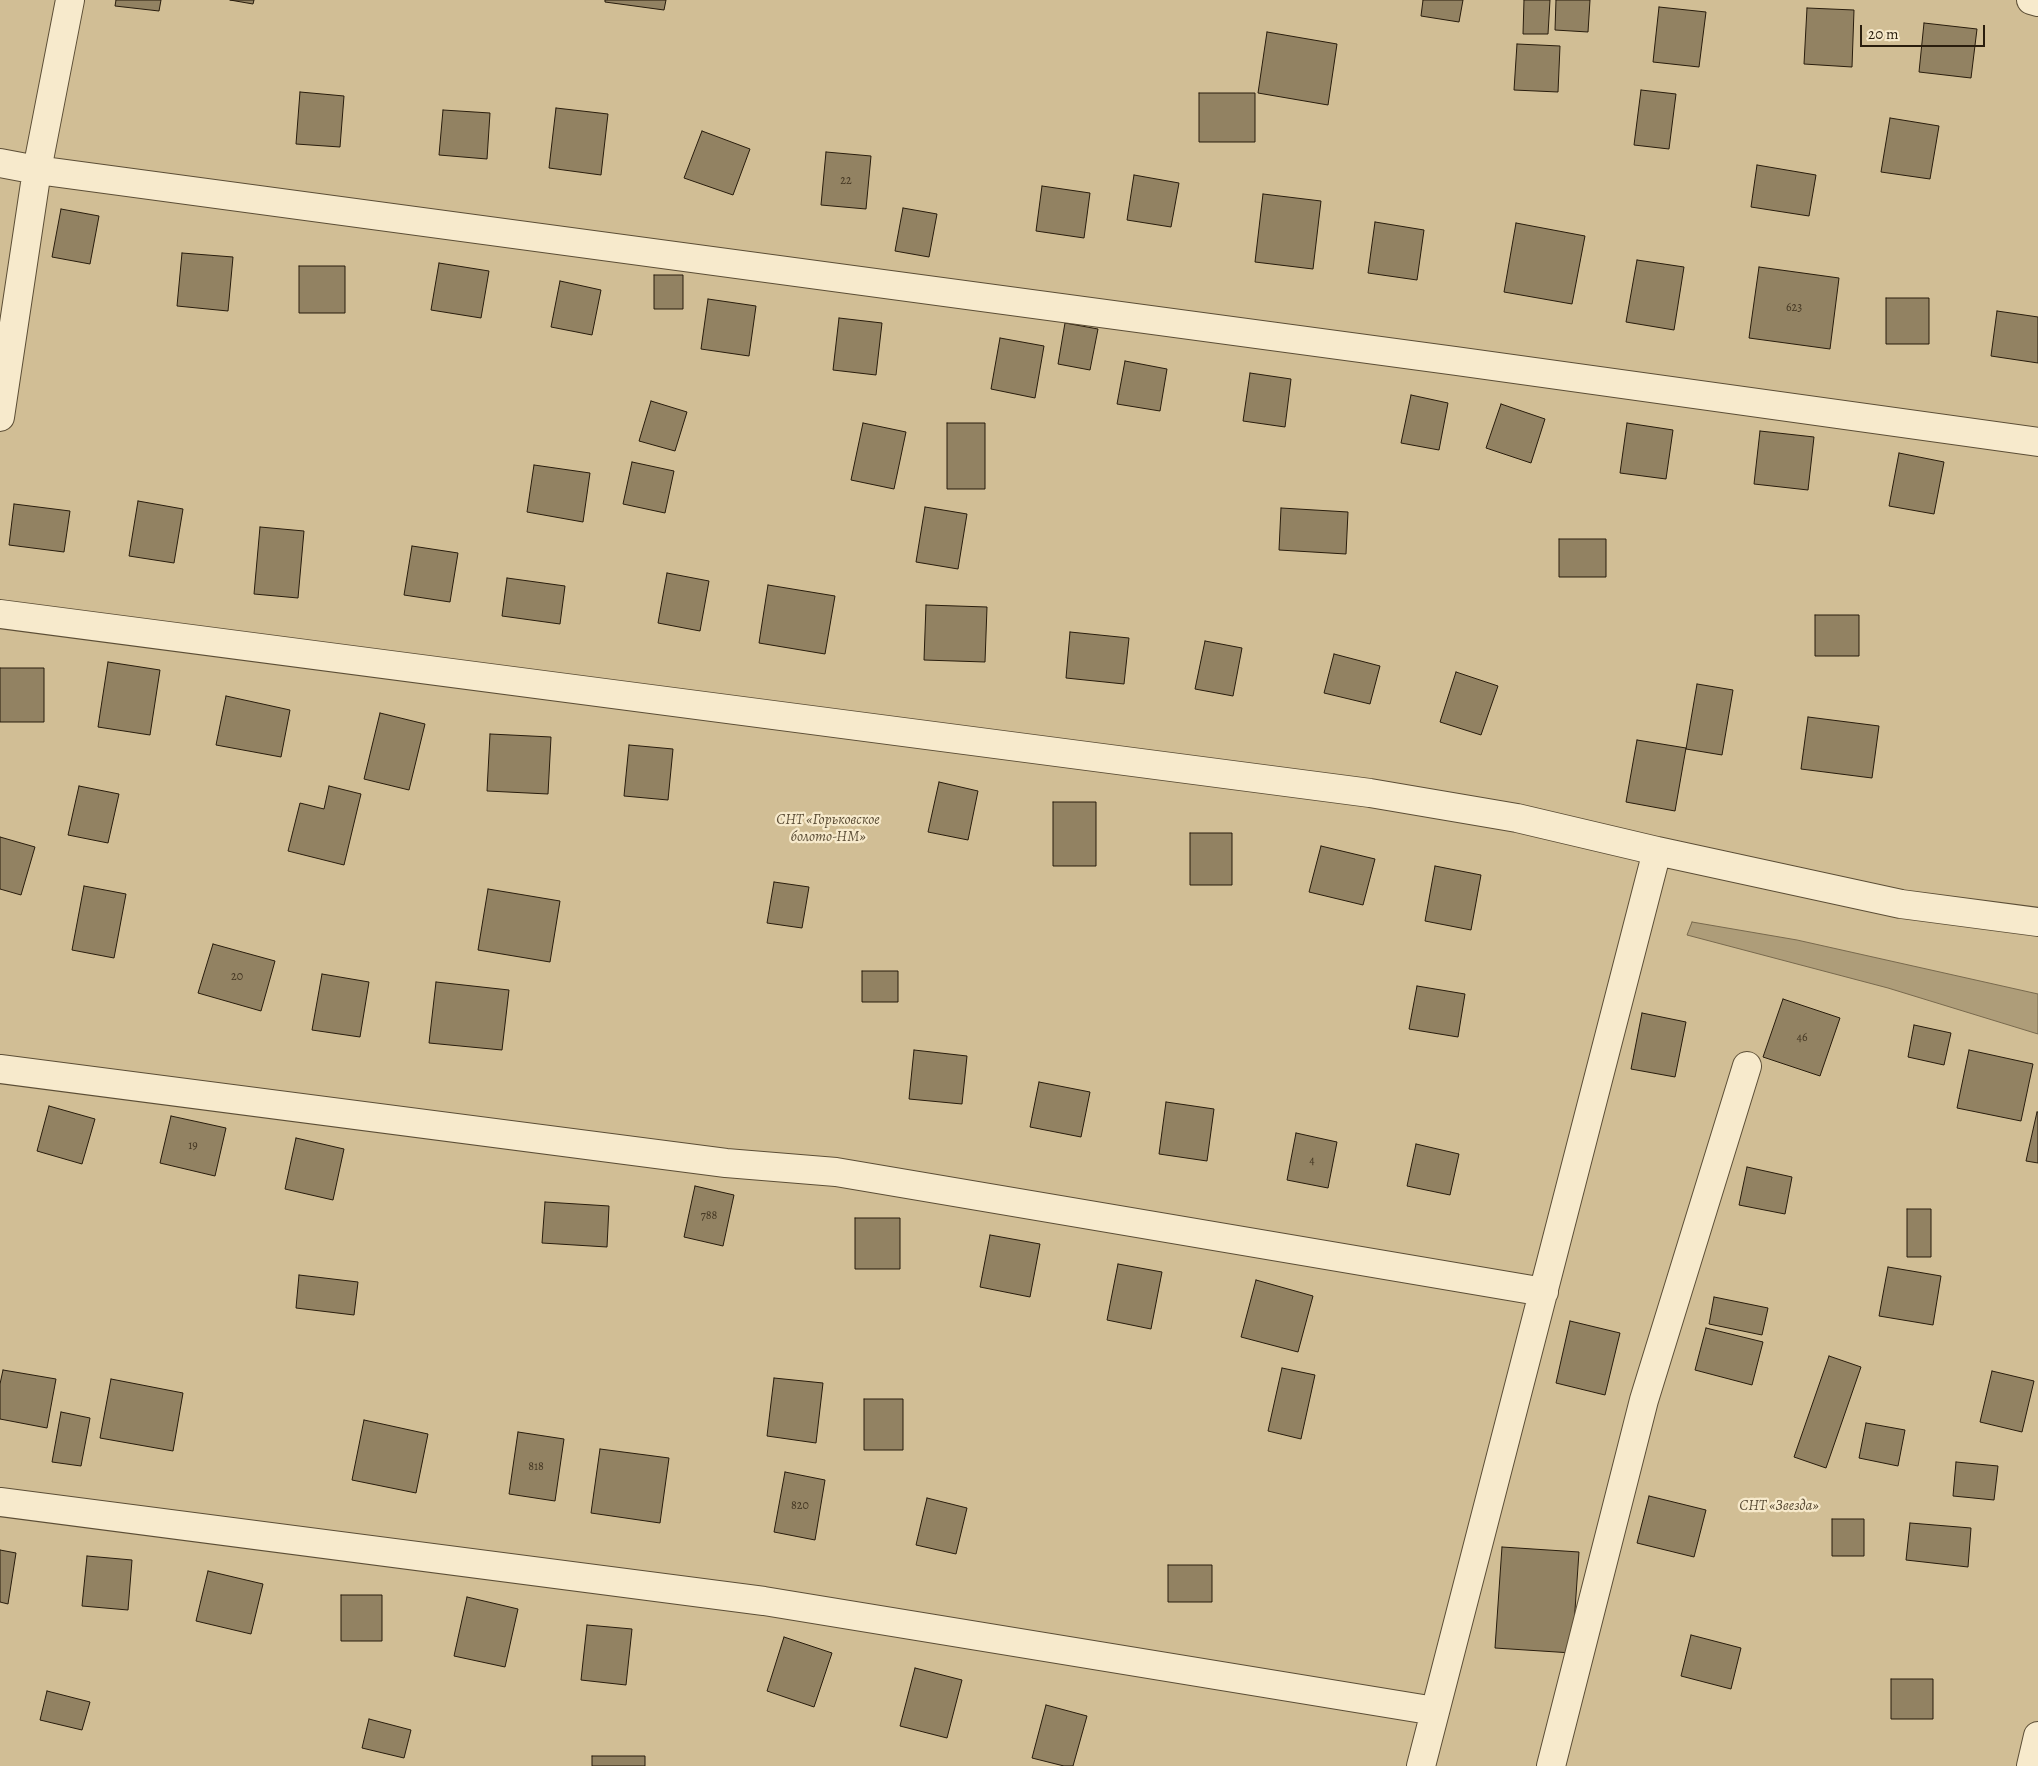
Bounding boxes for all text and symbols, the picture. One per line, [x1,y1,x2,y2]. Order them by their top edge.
scale bar [1863,15,1988,47]
text: 20 m [1868,24,1899,44]
house number: 22 [840,174,852,188]
house number: 623 [1786,301,1802,315]
park label: СНТ «Горьковское болото-НМ» [776,811,880,846]
house number: 20 [231,970,243,984]
house number: 46 [1797,1031,1807,1045]
house number: 19 [188,1139,198,1153]
house number: 4 [1309,1154,1315,1168]
house number: 788 [701,1209,717,1223]
house number: 818 [528,1460,544,1474]
park label: СНТ «Звезда» [1739,1497,1819,1515]
house number: 820 [791,1499,809,1513]

